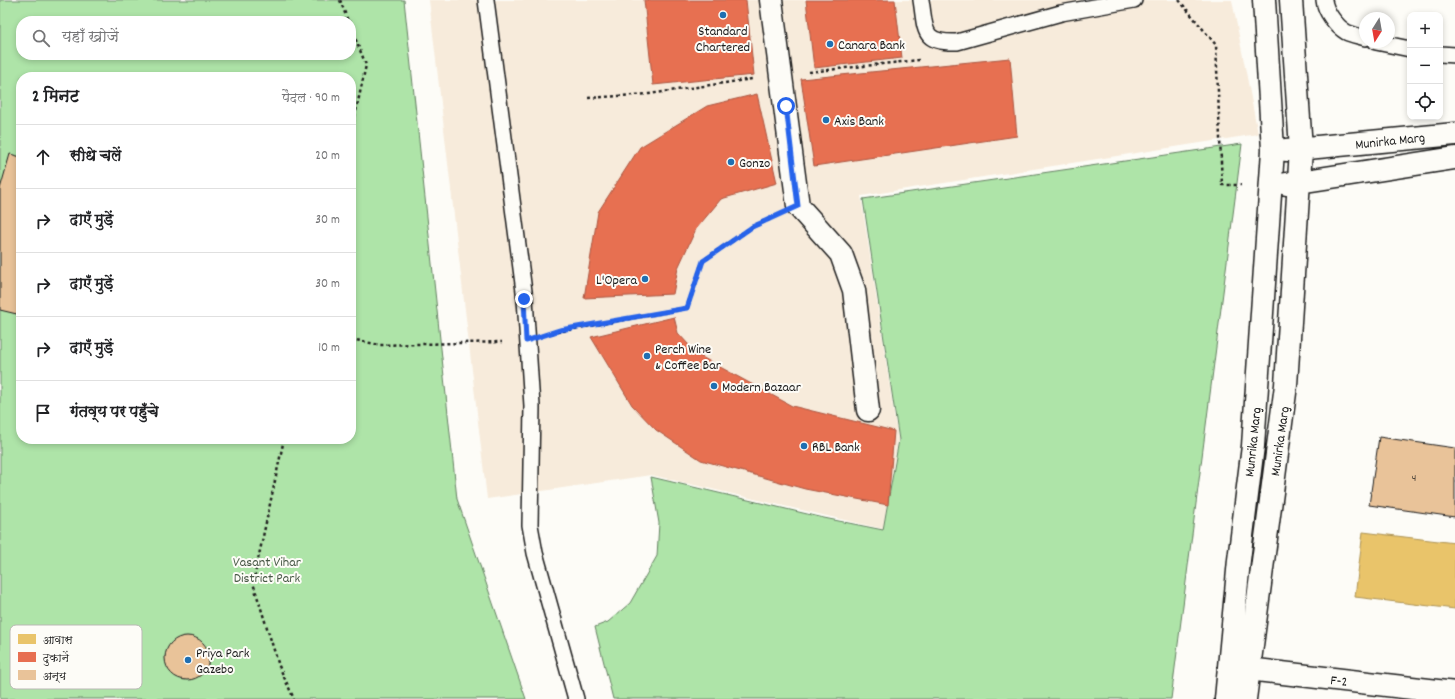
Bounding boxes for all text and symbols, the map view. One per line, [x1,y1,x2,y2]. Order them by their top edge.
marker: Standard Chartered [718,10,728,20]
north arrow [1359,12,1395,48]
map controls [1407,12,1443,120]
button: + [1407,12,1443,48]
search box [16,16,356,60]
place label: Standard Chartered [696,22,750,58]
icon: search [30,27,52,49]
text: यहाँ खोजें [62,27,119,49]
place label: Canara Bank [838,36,905,56]
marker: Canara Bank [825,39,835,49]
button: − [1407,48,1443,84]
button: locate [1407,84,1443,120]
text: 2 मिनट [32,86,79,110]
text: पैदल · 90 m [282,89,340,108]
route start [777,97,795,115]
place label: Axis Bank [834,112,884,132]
marker: Axis Bank [821,115,831,125]
street label: Munirka Marg [1354,128,1426,156]
icon: ahead [32,146,54,168]
text: सीधे चलें [70,146,121,168]
text: 20 m [315,147,340,166]
place label: Gonzo [739,154,770,174]
marker: Gonzo [726,157,736,167]
icon: right [32,210,54,232]
text: दाएँ मुड़ें [70,210,113,232]
text: 30 m [315,211,340,230]
place label: L'Opera [596,271,637,291]
icon: right [32,274,54,296]
text: दाएँ मुड़ें [70,274,113,296]
marker: L'Opera [640,274,650,284]
text: 30 m [315,275,340,294]
route end [515,290,533,308]
icon: right [32,338,54,360]
text: दाएँ मुड़ें [70,338,113,360]
text: 10 m [318,339,340,358]
place label: Perch Wine & Coffee Bar [655,340,722,376]
marker: Perch Wine & Coffee Bar [642,351,652,361]
place label: Modern Bazaar [722,378,802,398]
marker: Modern Bazaar [709,381,719,391]
icon: arrive [32,402,54,424]
text: गंतव्य पर पहुँचे [70,402,159,424]
street label: Munirka Marg [1266,405,1296,477]
street label: Munrika Marg [1240,406,1268,478]
place label: RBL Bank [812,438,860,458]
marker: RBL Bank [799,441,809,451]
house number: 4 [1412,470,1417,487]
park label: Vasant Vihar District Park [233,553,302,589]
legend [10,625,142,689]
text: आवास [43,633,73,649]
place label: Priya Park Gazebo [196,644,250,680]
text: दुकानें [42,650,70,667]
marker: Priya Park Gazebo [183,655,193,665]
text: अन्य [43,669,67,685]
street label: F-2 [1329,671,1348,693]

